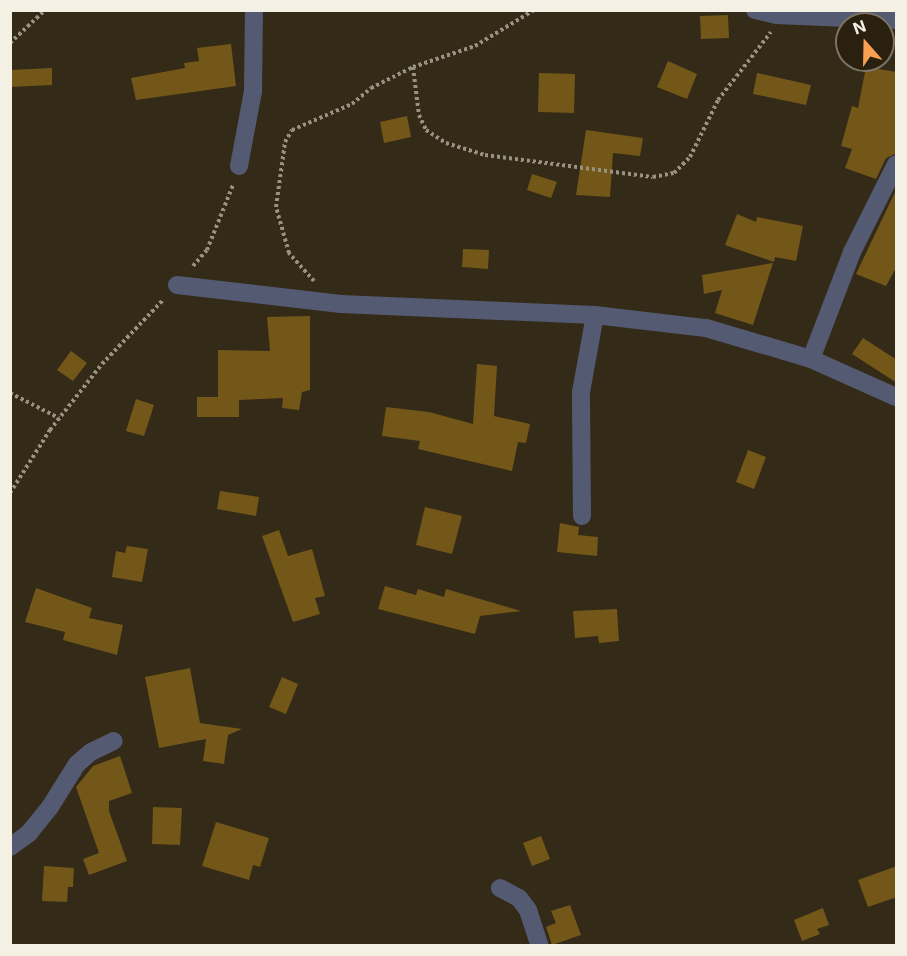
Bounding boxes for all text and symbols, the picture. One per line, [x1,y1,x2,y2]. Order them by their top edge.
north arrow [835,12,895,72]
text: N [850,15,869,38]

